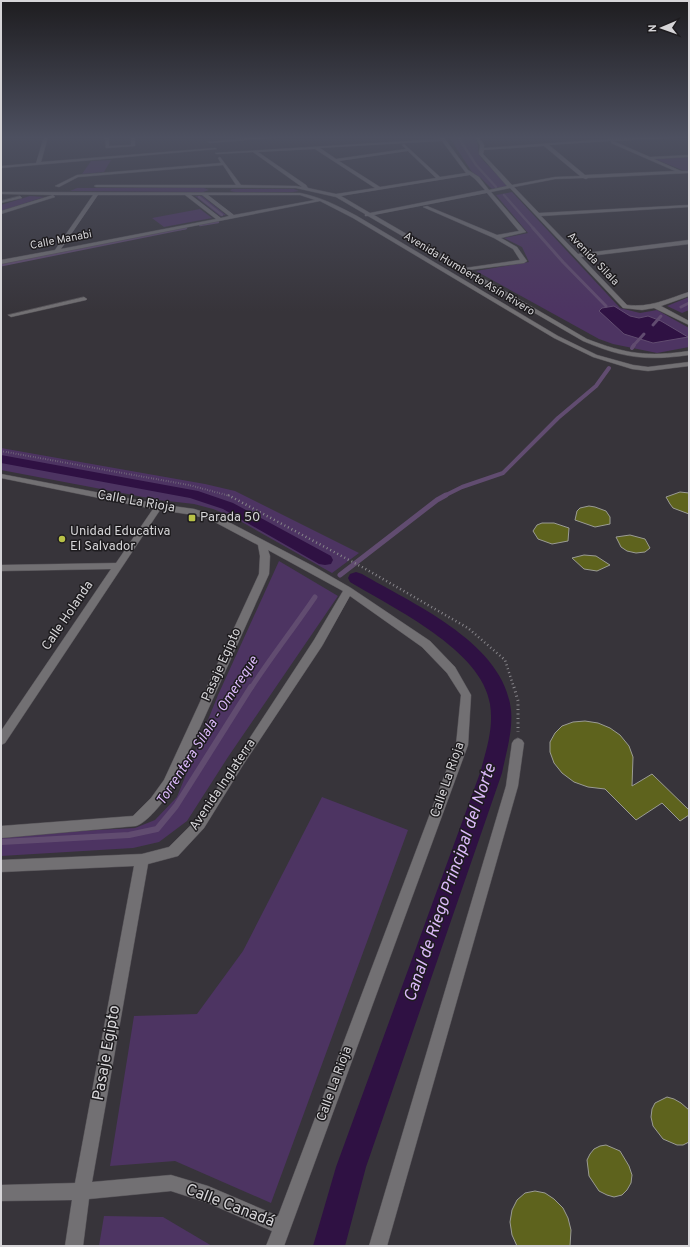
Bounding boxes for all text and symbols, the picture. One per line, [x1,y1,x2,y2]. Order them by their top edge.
north arrow [642,8,682,48]
text: N [646,24,660,33]
street label: Calle Manabi [29,227,93,253]
street label: Avenida Humberto Asín Rivero [401,229,537,319]
street label: Avenida Silala [564,229,622,289]
street label: Calle La Rioja [96,487,176,517]
place label: Parada 50 [200,510,260,526]
marker: Parada 50 [187,513,197,523]
place label: Unidad Educativa El Salvador [70,524,170,555]
marker: Unidad Educativa El Salvador [57,534,67,544]
street label: Calle Holanda [39,578,97,654]
street label: Pasaje Egipto [199,626,245,704]
water label: Torrentera Silala - Omereque [153,652,263,809]
street label: Avenida Inglaterra [187,736,259,834]
street label: Calle La Rioja [428,740,468,820]
water label: Canal de Riego Principal del Norte [400,761,502,1005]
street label: Pasaje Egipto [89,1004,125,1102]
street label: Calle La Rioja [314,1044,356,1124]
street label: Calle Canadá [183,1180,277,1232]

